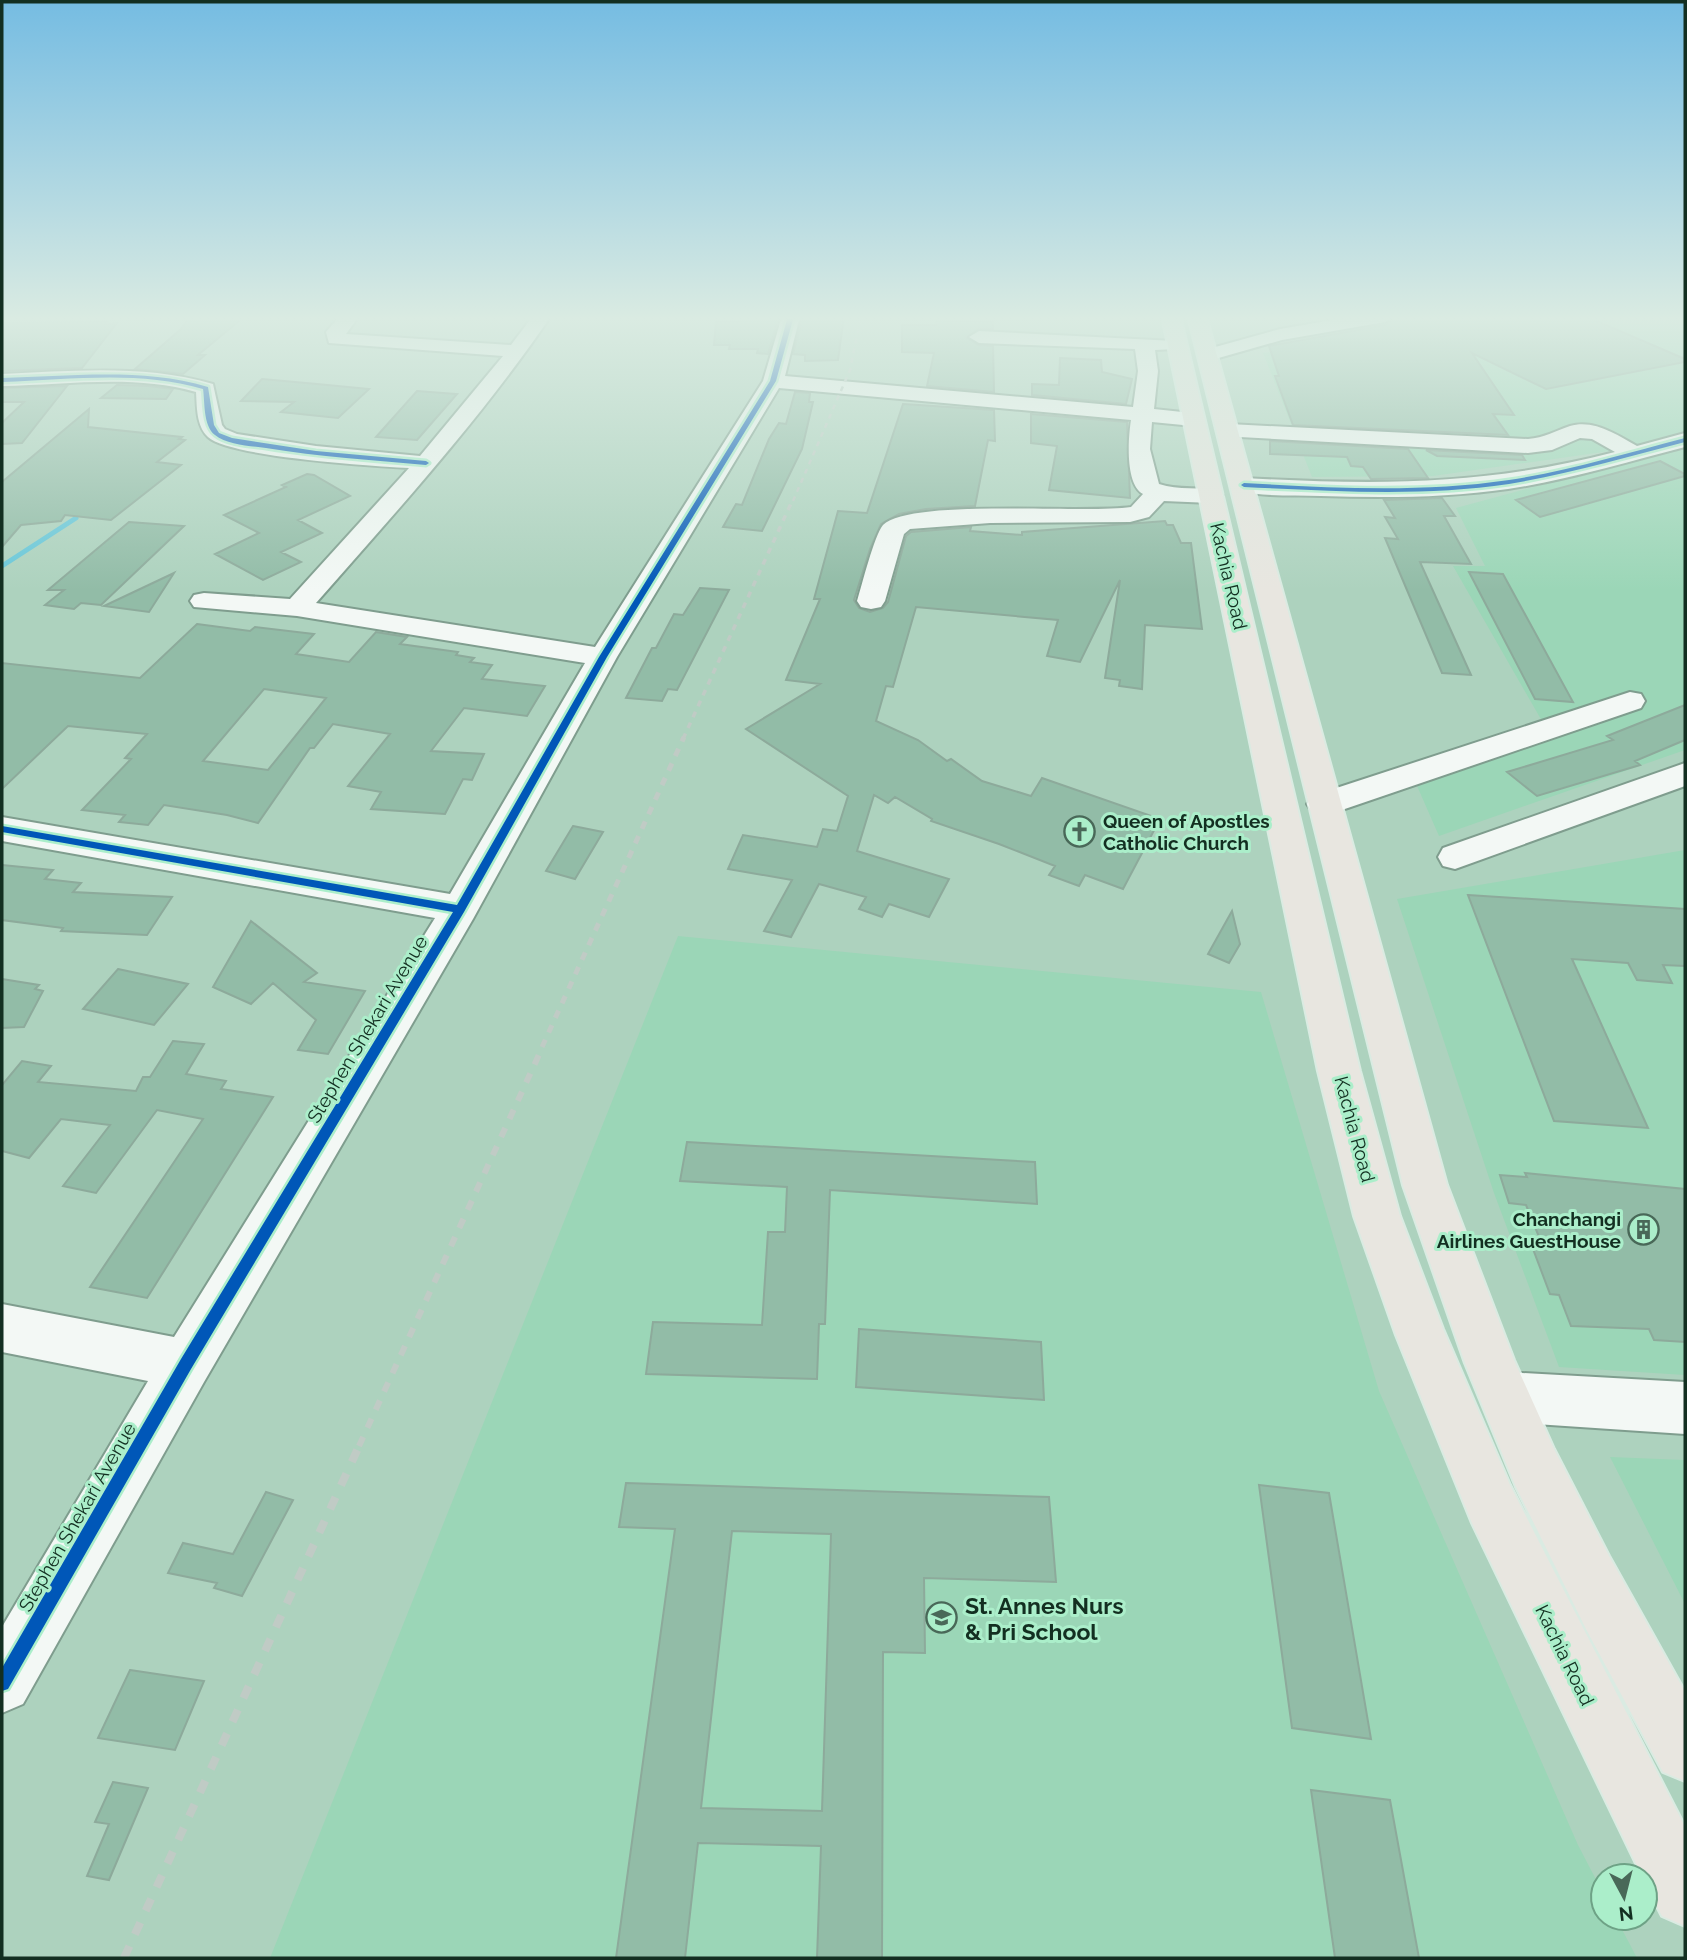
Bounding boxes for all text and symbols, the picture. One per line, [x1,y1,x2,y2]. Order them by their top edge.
street label: Kachia Road [1206,520,1252,632]
place label: Queen of Apostles Catholic Church [1103,810,1270,854]
church icon: Queen of Apostles Catholic Church [1063,815,1097,849]
street label: Stephen Shekari Avenue [302,931,432,1127]
street label: Kachia Road [1330,1074,1380,1184]
place label: Chanchangi Airlines GuestHouse [1437,1208,1621,1252]
building icon: Chanchangi Airlines GuestHouse [1627,1213,1661,1247]
street label: Stephen Shekari Avenue [14,1419,140,1615]
place label: St. Annes Nurs & Pri School [965,1592,1124,1645]
school or university icon: St. Annes Nurs & Pri School [925,1601,959,1635]
street label: Kachia Road [1531,1601,1599,1709]
north arrow [1589,1862,1659,1932]
text: N [1618,1902,1635,1926]

